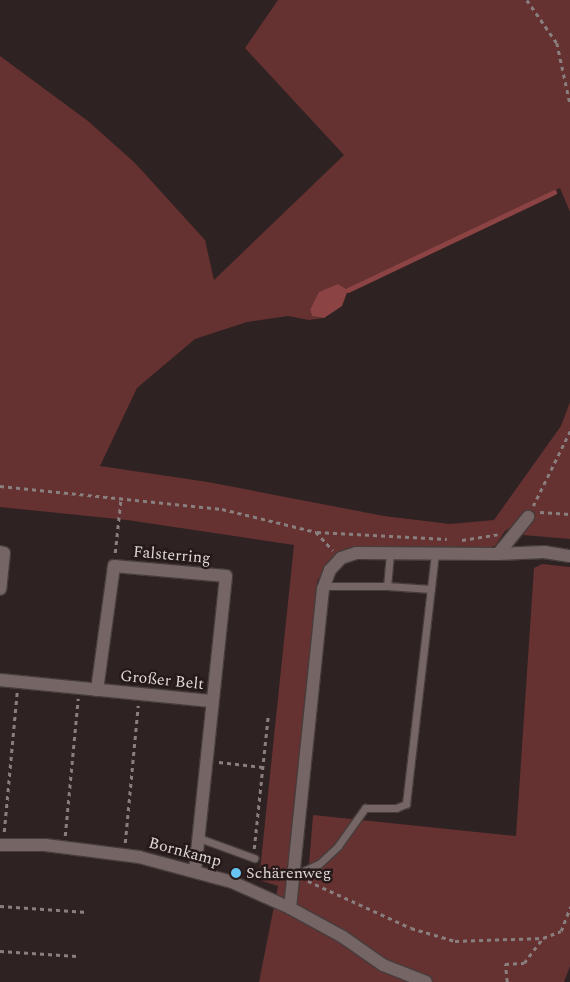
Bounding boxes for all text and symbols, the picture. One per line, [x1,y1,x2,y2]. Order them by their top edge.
street label: Falsterring [132,542,212,568]
street label: Großer Belt [119,666,205,694]
street label: Bornkamp [147,833,223,871]
place label: Schärenweg [246,863,331,883]
marker: Schärenweg [230,867,242,879]

